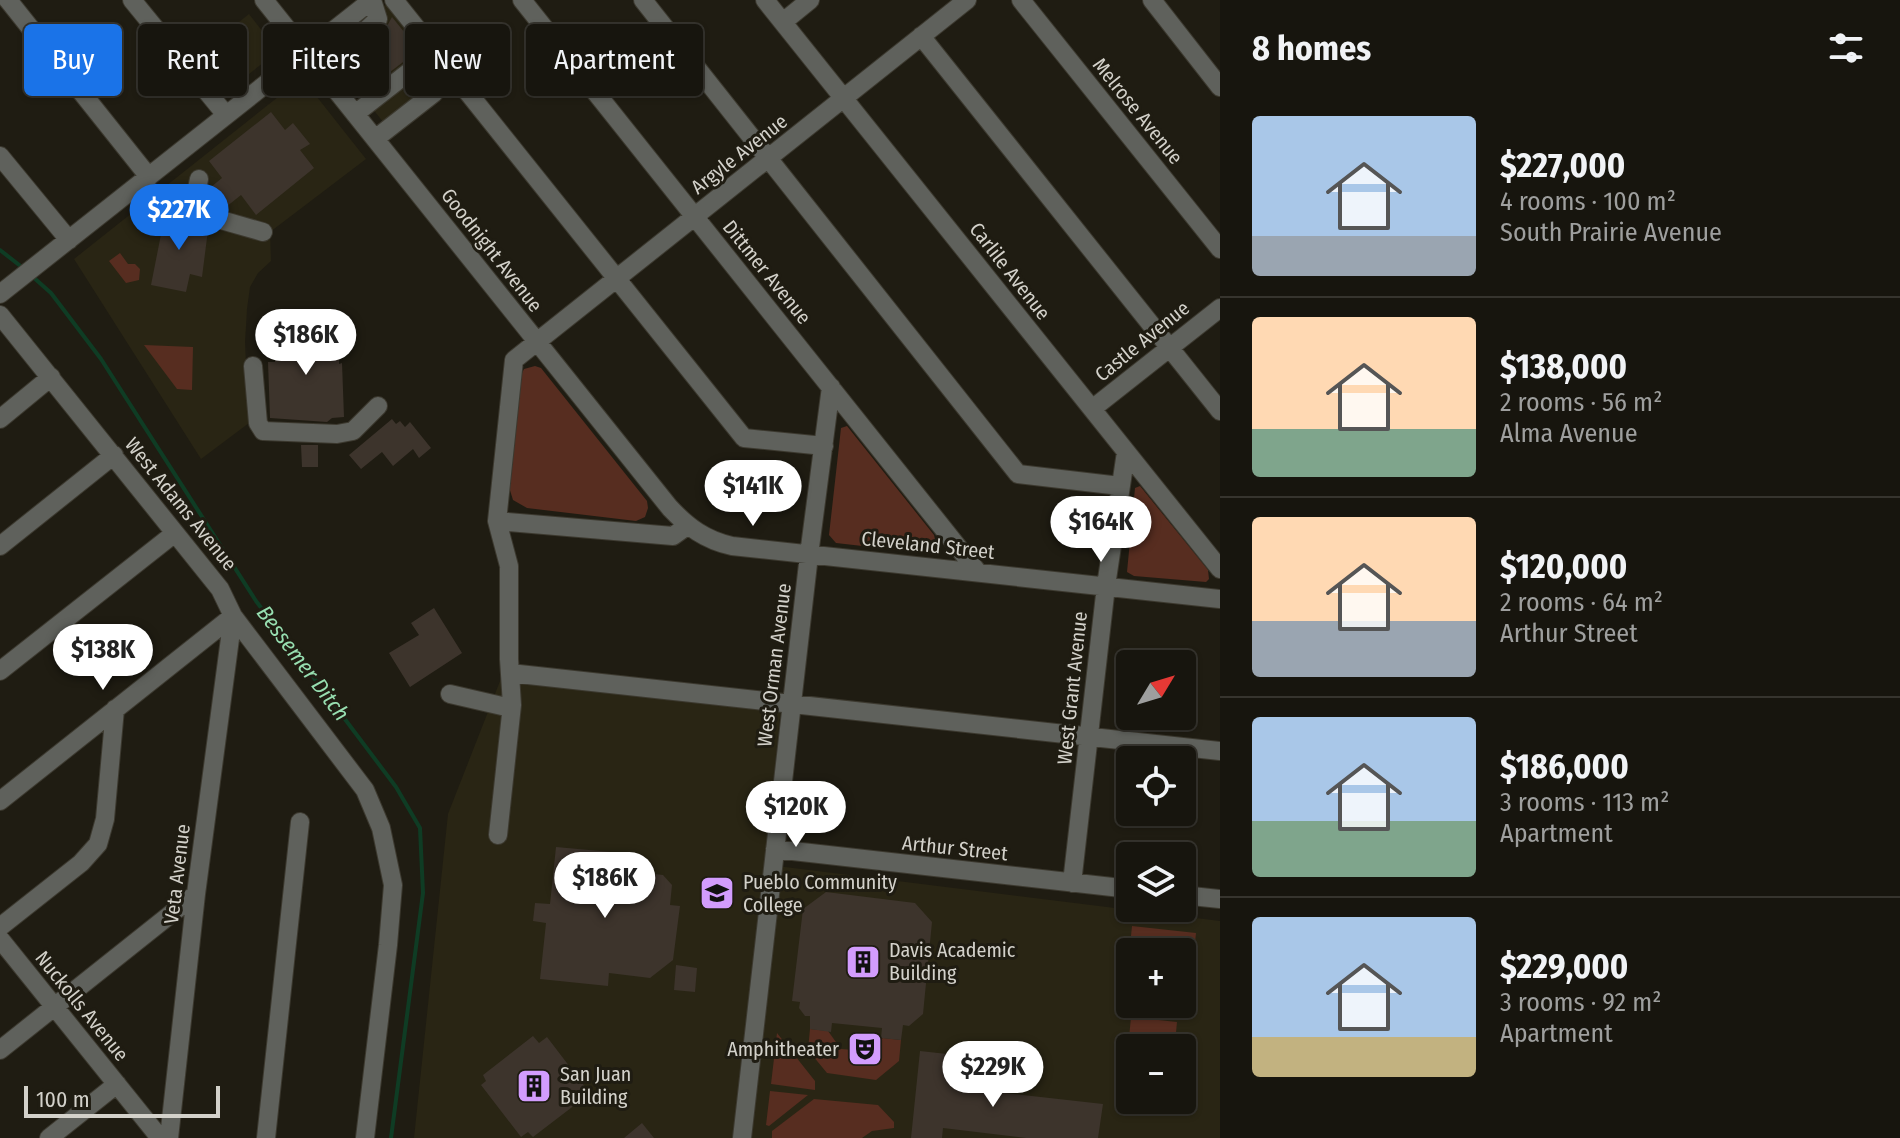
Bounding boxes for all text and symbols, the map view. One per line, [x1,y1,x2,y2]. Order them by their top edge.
chip: Buy [24,24,122,96]
chip: Rent [138,24,247,96]
chip: Filters [263,24,389,96]
chip: New [405,24,510,96]
chip: Apartment [526,24,703,96]
icon: filters [1824,26,1868,70]
text: 8 homes [1252,28,1371,69]
street label: Melrose Avenue [1088,53,1188,169]
street label: Argyle Avenue [686,109,792,199]
text: $227,000 [1500,145,1625,186]
icon: home [1316,148,1412,244]
street label: Goodnight Avenue [436,183,548,317]
pin: $227K [123,184,235,252]
text: 4 rooms · 100 m² [1500,186,1676,217]
text: $227K [148,194,210,225]
street label: Dittmer Avenue [718,215,816,329]
text: South Prairie Avenue [1500,217,1722,248]
street label: Carlile Avenue [965,218,1055,324]
street label: Castle Avenue [1090,296,1194,386]
pin: $186K [250,309,362,377]
text: $186K [273,319,339,350]
text: $138,000 [1500,346,1627,387]
icon: home [1316,349,1412,445]
text: 2 rooms · 56 m² [1500,387,1662,418]
text: Alma Avenue [1500,418,1638,449]
street label: West Adams Avenue [120,433,242,575]
pin: $141K [697,460,809,528]
text: $141K [723,470,783,501]
pin: $164K [1045,496,1157,564]
text: $164K [1068,506,1134,537]
street label: Cleveland Street [860,526,996,564]
text: $120,000 [1500,546,1627,587]
icon: home [1316,549,1412,645]
street label: West Orman Avenue [752,582,796,748]
text: 2 rooms · 64 m² [1500,587,1663,618]
water label: Bessemer Ditch [251,600,355,726]
street label: West Grant Avenue [1052,610,1092,766]
text: Arthur Street [1500,618,1638,649]
pin: $138K [47,624,159,692]
text: $138K [71,634,135,665]
north arrow [1116,650,1196,730]
map controls [1116,650,1196,1114]
button: locate [1116,746,1196,826]
text: $186,000 [1500,746,1629,787]
icon: home [1316,749,1412,845]
pin: $120K [740,781,852,849]
text: 3 rooms · 113 m² [1500,787,1669,818]
text: $120K [764,791,828,822]
text: Apartment [1500,818,1613,849]
street label: Veta Avenue [159,823,195,925]
street label: Arthur Street [901,831,1009,866]
button: layers [1116,842,1196,922]
pin: $186K [549,852,661,920]
text: $186K [572,862,638,893]
place label: Pueblo Community College [743,870,897,917]
school or university icon: Pueblo Community College [698,874,736,912]
place label: Davis Academic Building [889,938,1016,985]
button: + [1116,938,1196,1018]
building icon: Davis Academic Building [844,943,882,981]
street label: Nuckolls Avenue [30,946,134,1066]
text: $229,000 [1500,946,1628,987]
icon: home [1316,949,1412,1045]
text: 3 rooms · 92 m² [1500,987,1661,1018]
text: Apartment [1500,1018,1613,1049]
theatre icon: Amphitheater [846,1030,884,1068]
button: − [1116,1034,1196,1114]
place label: Amphitheater [727,1037,839,1061]
pin: $229K [937,1041,1049,1109]
text: $229K [960,1051,1026,1082]
place label: San Juan Building [560,1062,631,1109]
building icon: San Juan Building [515,1067,553,1105]
scale bar [24,1082,220,1118]
text: 100 m [36,1086,90,1113]

